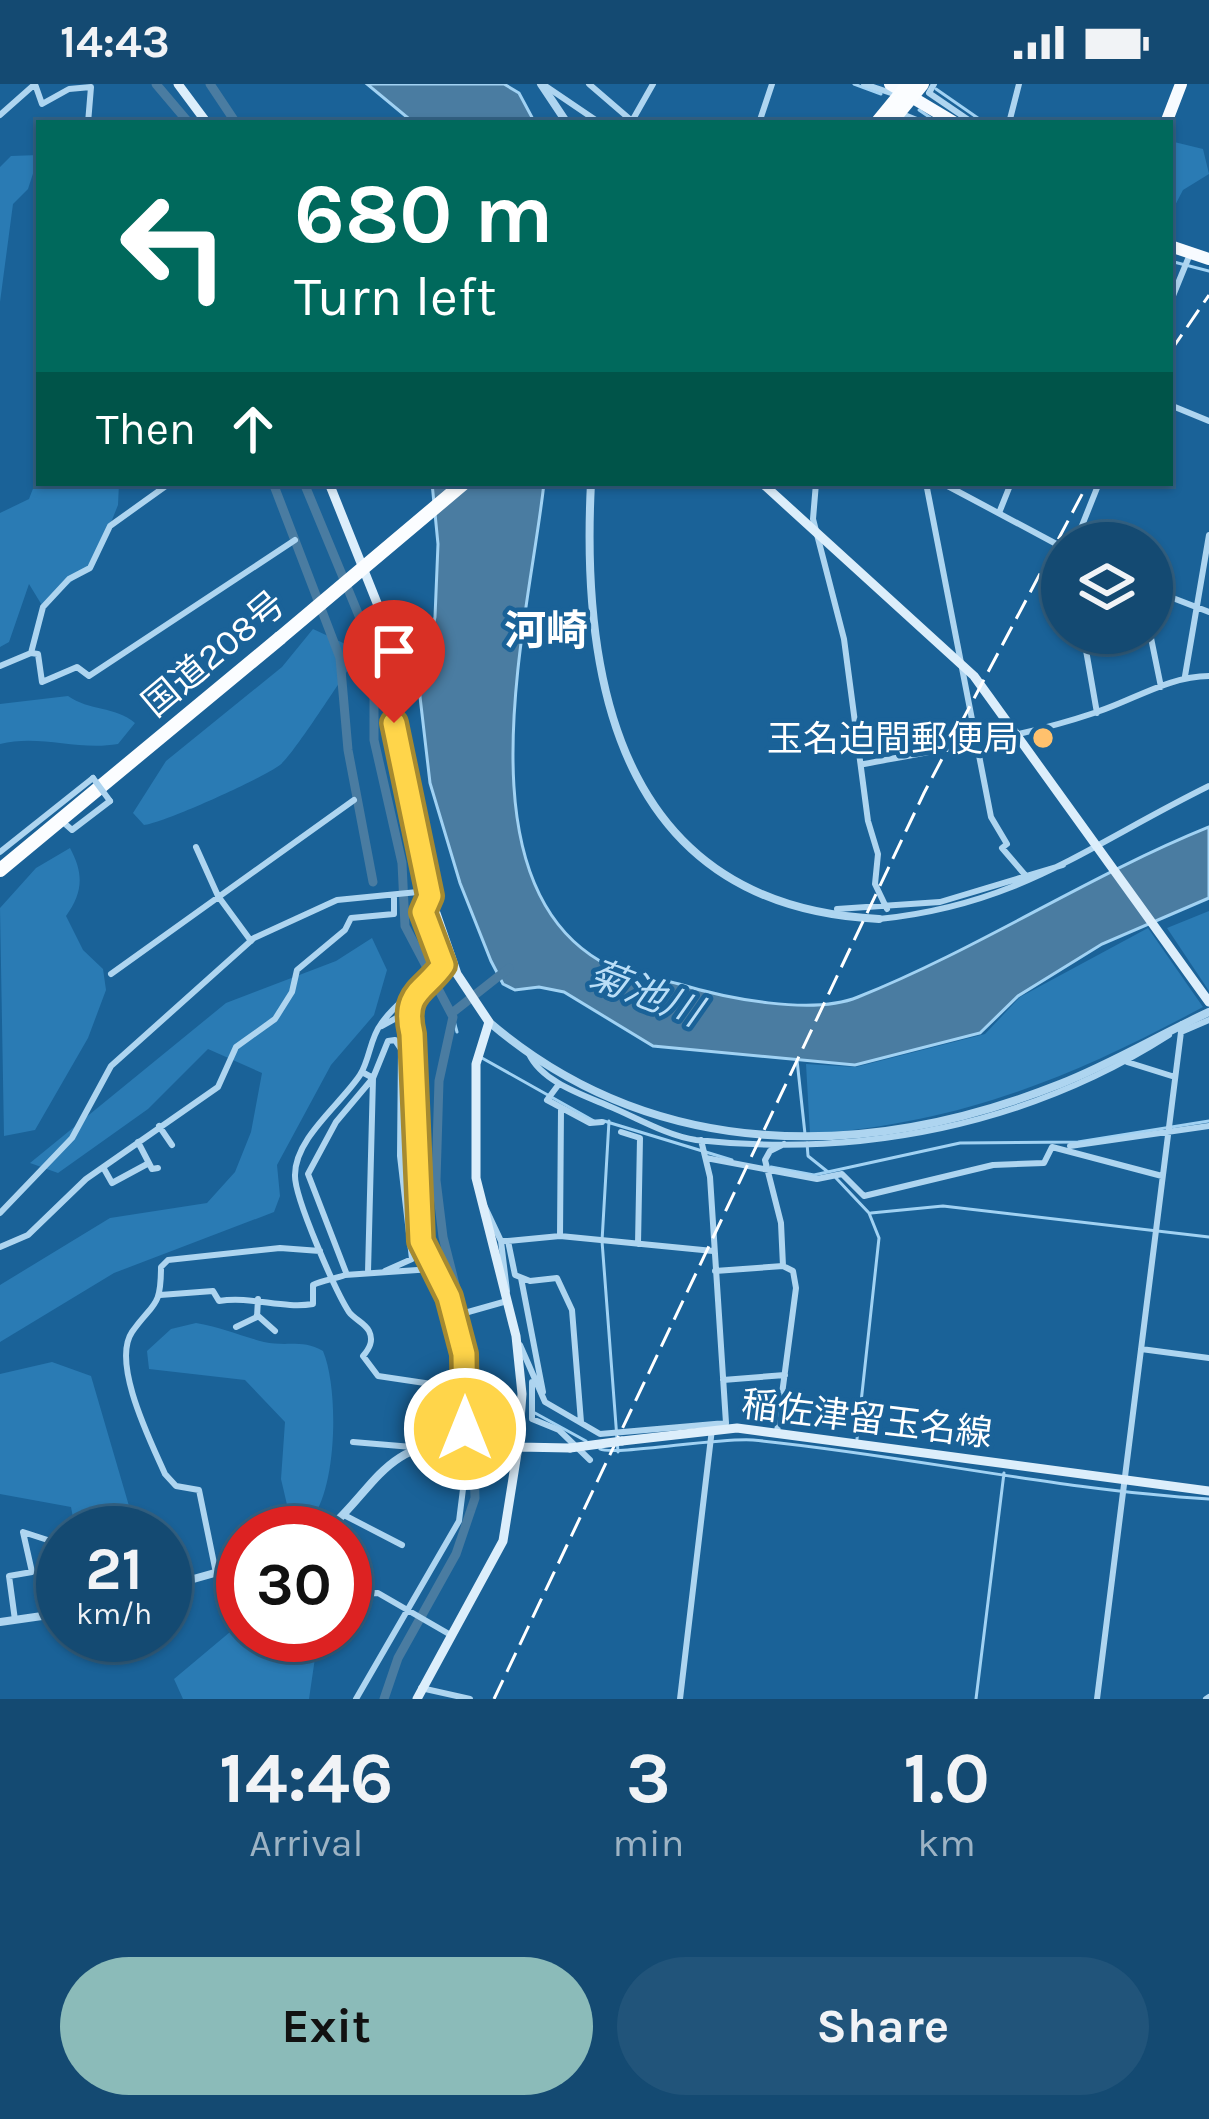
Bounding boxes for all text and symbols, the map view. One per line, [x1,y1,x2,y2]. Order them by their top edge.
text: 14:43 [60,16,170,68]
text: 680 m [294,165,553,263]
icon: left [96,168,252,324]
text: Turn left [294,265,497,329]
icon: ahead [220,396,286,462]
text: Then [96,403,196,455]
map controls [1041,522,1173,654]
button: layers [1041,522,1173,654]
street label: 国道208号 [134,582,293,725]
pin [343,600,445,723]
district label: 河崎 [504,606,588,656]
icon: arrive [361,618,427,684]
place label: 玉名迫間郵便局 [767,718,1019,760]
marker: 玉名迫間郵便局 [1030,725,1056,751]
water label: 菊池川 [582,950,711,1037]
position arrow [402,1366,528,1492]
street label: 稲佐津留玉名線 [739,1383,995,1455]
speed limit sign: 30 [216,1506,372,1662]
text: 21 [85,1534,143,1604]
text: km/h [76,1596,152,1632]
text: 14:46 [219,1736,394,1820]
text: 3 [626,1736,671,1820]
text: 1.0 [903,1736,990,1820]
text: Arrival [249,1820,363,1866]
text: min [613,1820,684,1866]
text: km [917,1820,976,1866]
button: Exit [60,1957,593,2095]
button: Share [617,1957,1149,2095]

